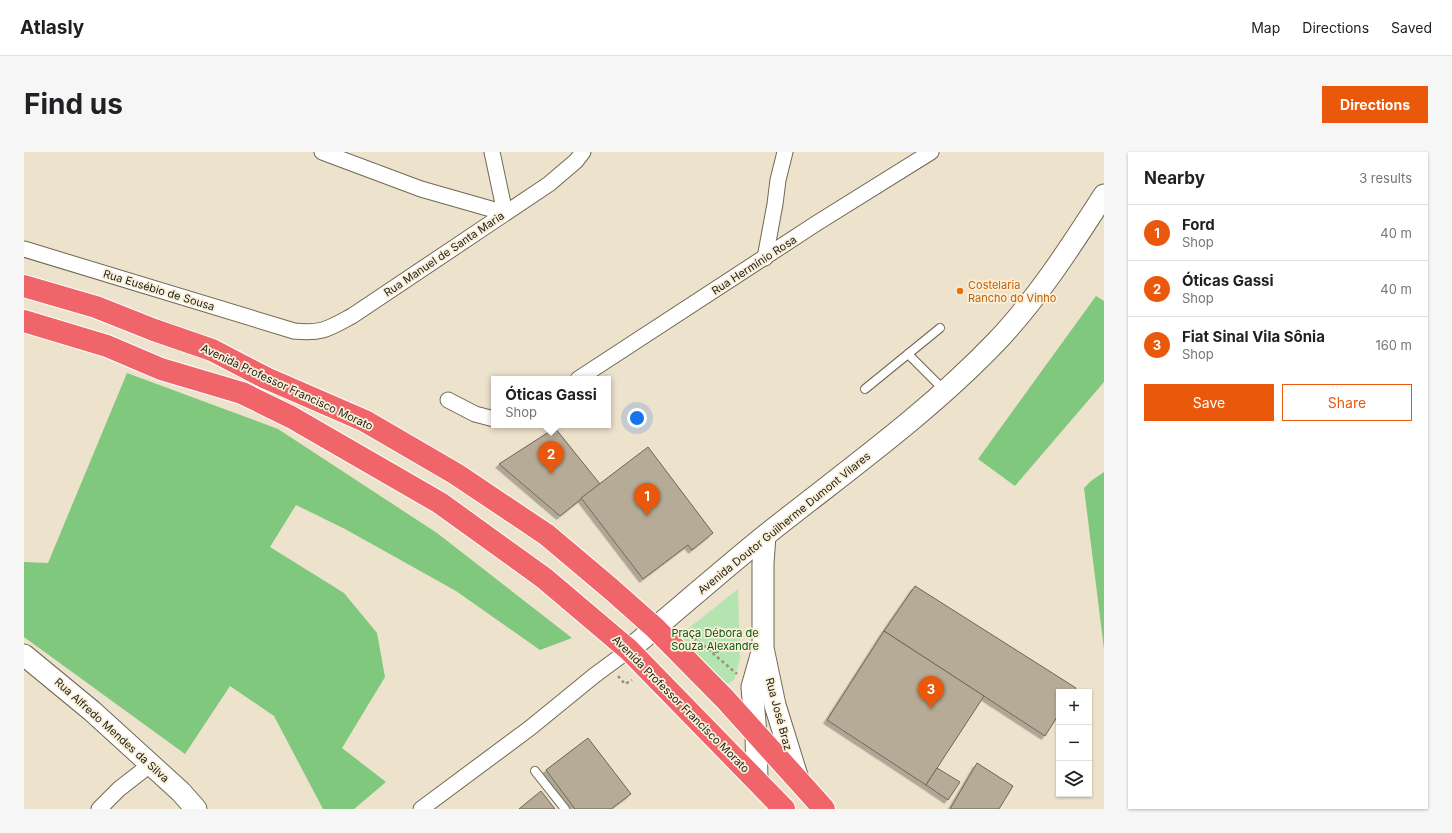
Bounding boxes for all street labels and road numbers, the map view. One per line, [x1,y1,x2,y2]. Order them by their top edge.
street label: Rua Manuel de Santa Maria [381,208,507,300]
street label: Rua Hermínio Rosa [709,232,799,298]
street label: Rua Eusébio de Sousa [102,266,216,314]
street label: Avenida Professor Francisco Morato [199,341,376,433]
street label: Avenida Doutor Guilherme Dumont Vilares [695,449,873,597]
street label: Avenida Professor Francisco Morato [609,632,753,776]
street label: Rua Alfredo Mendes da Silva [52,675,172,785]
street label: Rua José Braz [763,676,795,752]

